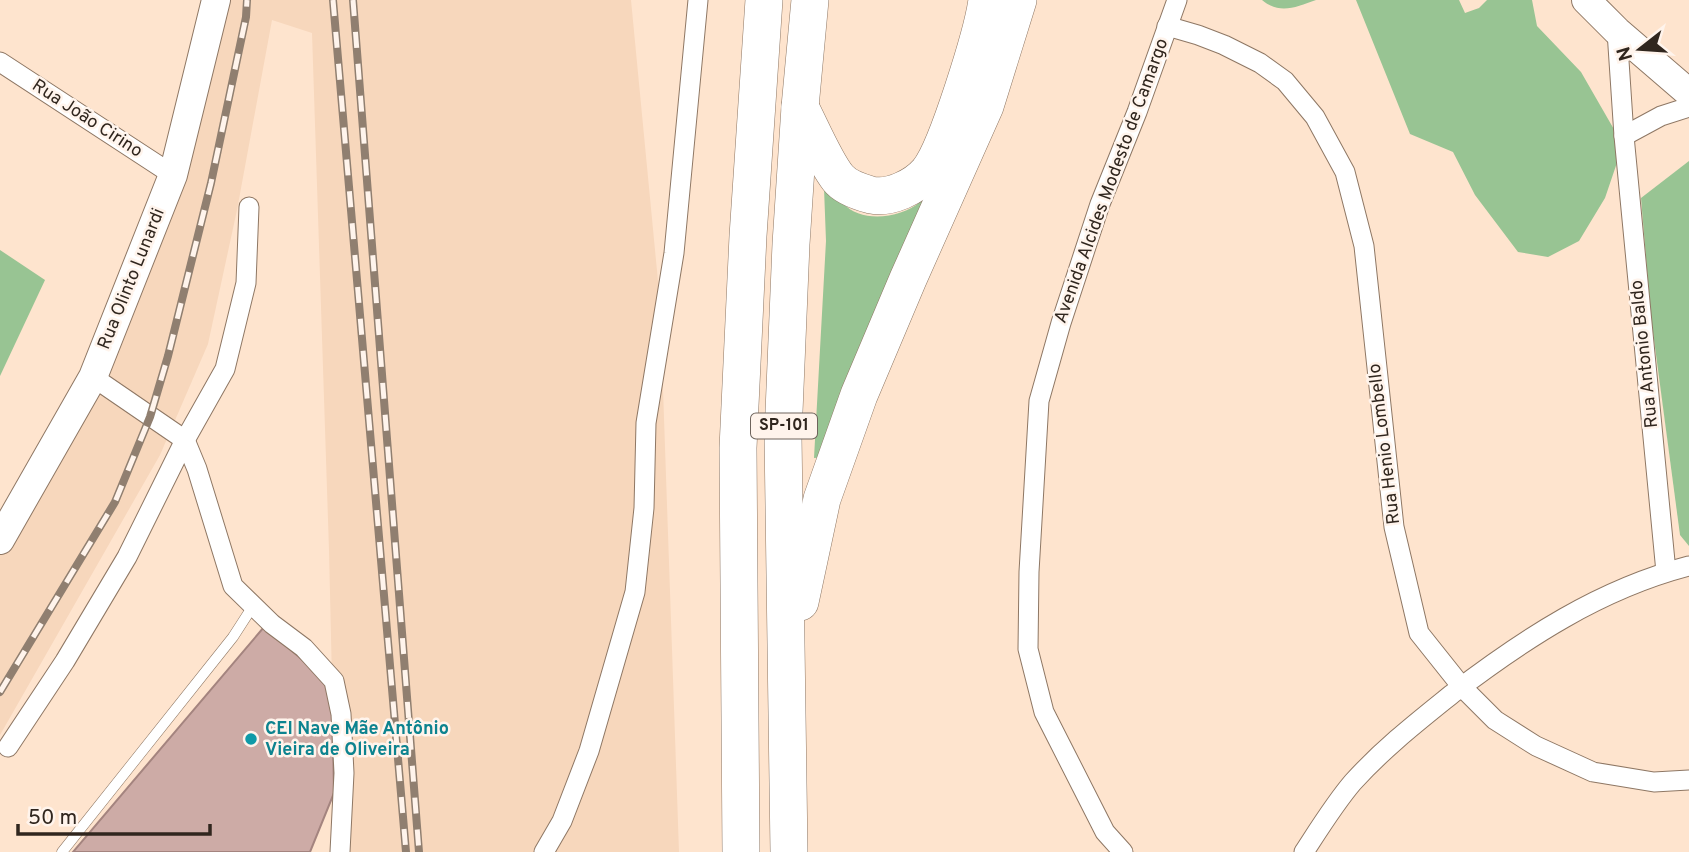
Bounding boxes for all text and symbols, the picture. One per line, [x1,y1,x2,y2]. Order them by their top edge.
north arrow [1605,14,1675,84]
street label: Avenida Alcides Modesto de Camargo [1050,35,1174,327]
text: N [1612,43,1639,63]
street label: Rua João Cirino [27,75,147,163]
street label: Rua Olinto Lunardi [93,205,171,353]
street label: Rua Antonio Baldo [1626,279,1664,429]
street label: Rua Henio Lombello [1364,362,1406,526]
road number: SP-101 [751,414,817,438]
place label: CEI Nave Mãe Antônio Vieira de Oliveira [265,718,449,762]
marker: CEI Nave Mãe Antônio Vieira de Oliveira [243,731,259,747]
scale bar [18,792,210,836]
text: 50 m [28,805,77,832]

